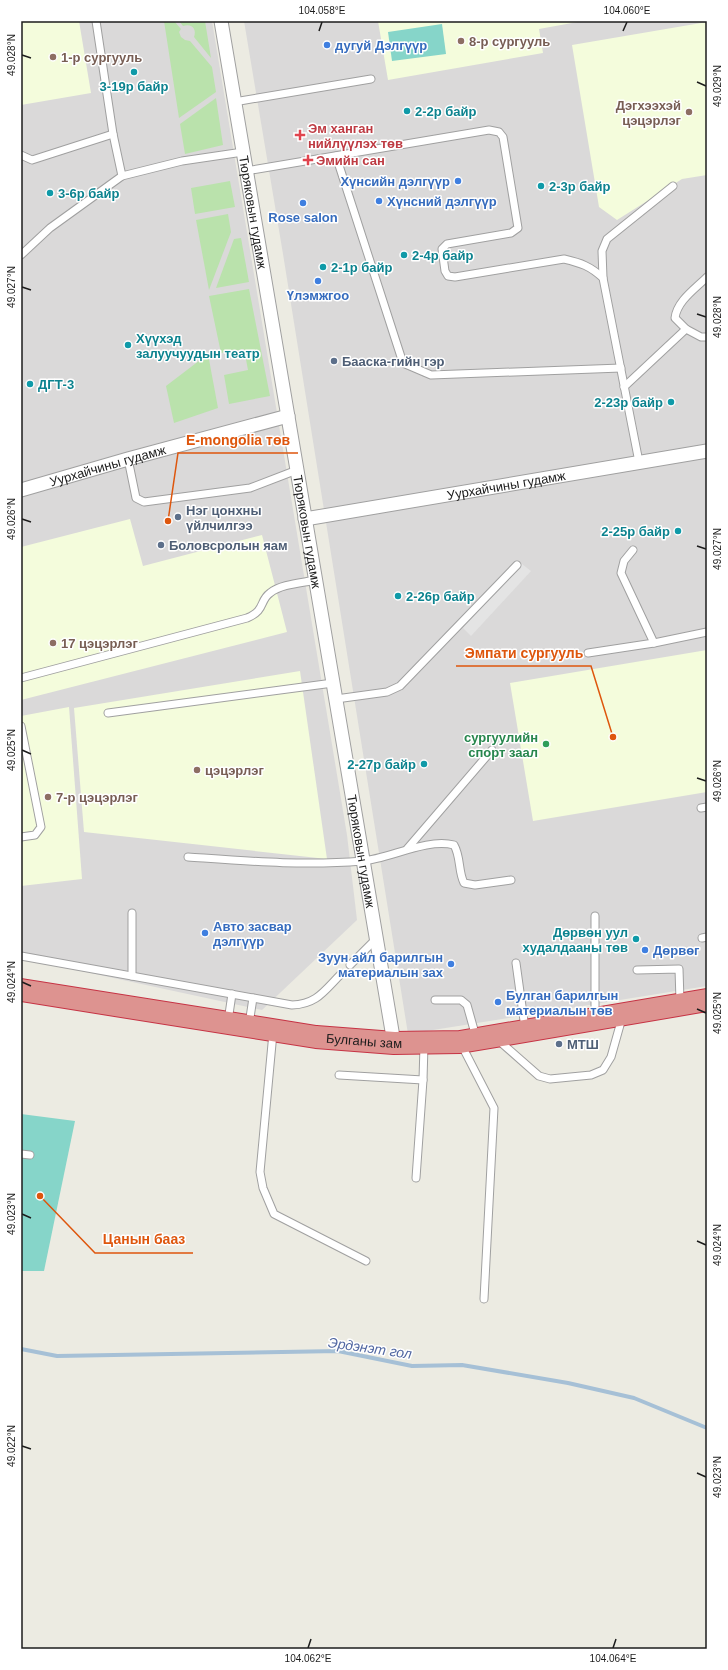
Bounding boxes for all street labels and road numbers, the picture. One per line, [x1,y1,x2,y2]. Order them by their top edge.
street label: Тюряковын гудамж [236,155,270,270]
street label: Уурхайчины гудамж [48,442,168,489]
street label: Уурхайчины гудамж [446,468,567,503]
street label: Тюряковын гудамж [290,474,324,590]
street label: Тюряковын гудамж [344,793,378,909]
street label: Булганы зам [326,1031,402,1051]

